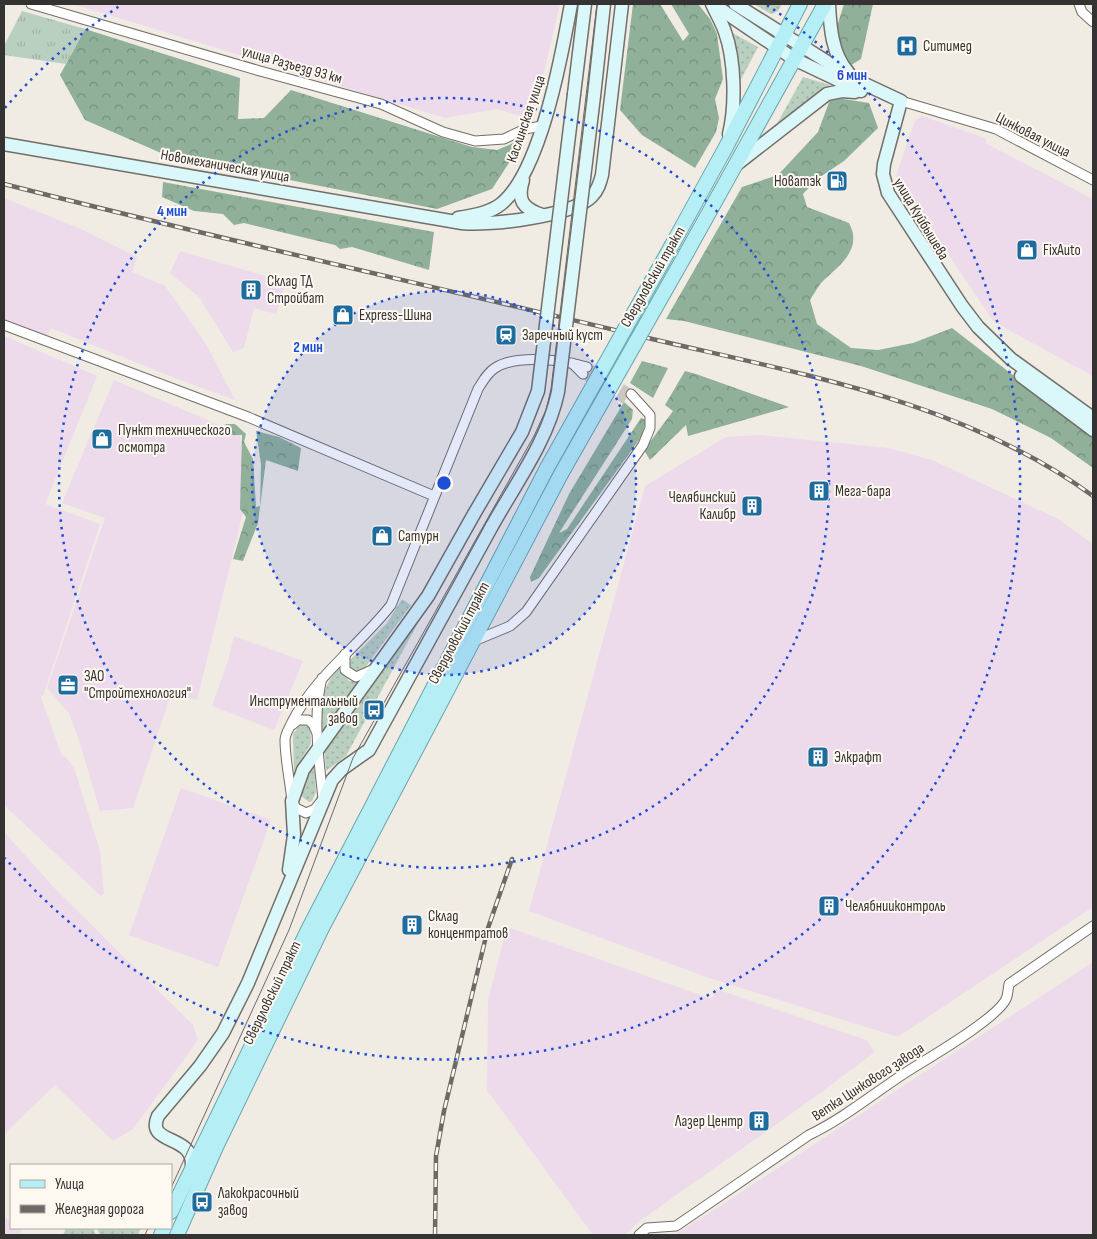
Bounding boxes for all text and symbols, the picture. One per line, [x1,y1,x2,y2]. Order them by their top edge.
hospital icon: Ситимед [895,34,919,58]
place label: Ситимед [923,37,972,56]
street label: улица Разъезд 93 км [240,42,344,88]
text: 6 мин [837,66,867,85]
street label: Каслинская улица [502,73,550,165]
street label: Цинковая улица [992,108,1074,162]
street label: Новомеханическая улица [159,145,291,187]
fuel station icon: Новатэк [825,169,849,193]
place label: Новатэк [774,172,821,191]
street label: улица Куйбышева [889,174,953,264]
text: 4 мин [157,202,187,221]
street label: Свердловский тракт [616,223,690,331]
shop icon: FixAuto [1015,238,1039,262]
place label: FixAuto [1043,241,1081,260]
place label: Склад ТД Стройбат [267,272,324,308]
building icon: Склад ТД Стройбат [239,278,263,302]
shop icon: Express-Шина [331,303,355,327]
place label: Express-Шина [359,306,432,325]
station icon: Заречный куст [494,323,518,347]
place label: Заречный куст [522,326,603,345]
text: 2 мин [293,338,323,357]
place label: Пункт технического осмотра [118,421,231,457]
shop icon: Пункт технического осмотра [90,427,114,451]
centre of rings [435,474,453,492]
building icon: Мега-бара [807,479,831,503]
place label: Мега-бара [835,482,891,501]
place label: Челябинский Калибр [669,488,736,524]
building icon: Челябинский Калибр [740,494,764,518]
shop icon: Сатурн [370,524,394,548]
place label: Сатурн [398,527,439,546]
street label: Свердловский тракт [424,579,494,687]
place label: ЗАО "Стройтехнология" [84,667,191,703]
office icon: ЗАО "Стройтехнология" [56,673,80,697]
place label: Инструментальный завод [250,692,358,728]
bus stop icon: Инструментальный завод [362,698,386,722]
building icon: Элкрафт [806,745,830,769]
place label: Элкрафт [834,748,882,767]
building icon: Челябнииконтроль [817,894,841,918]
place label: Челябнииконтроль [845,897,946,916]
place label: Склад концентратов [428,907,508,943]
building icon: Склад концентратов [400,913,424,937]
street label: Свердловский тракт [239,938,305,1048]
street label: Ветка Цинкового завода [808,1038,928,1125]
building icon: Лазер Центр [747,1109,771,1133]
place label: Лазер Центр [674,1112,743,1131]
legend [10,1164,172,1229]
text: Улица [55,1175,84,1194]
place label: Лакокрасочный завод [217,1184,299,1220]
bus stop icon: Лакокрасочный завод [190,1190,214,1214]
text: Железная дорога [55,1200,144,1219]

